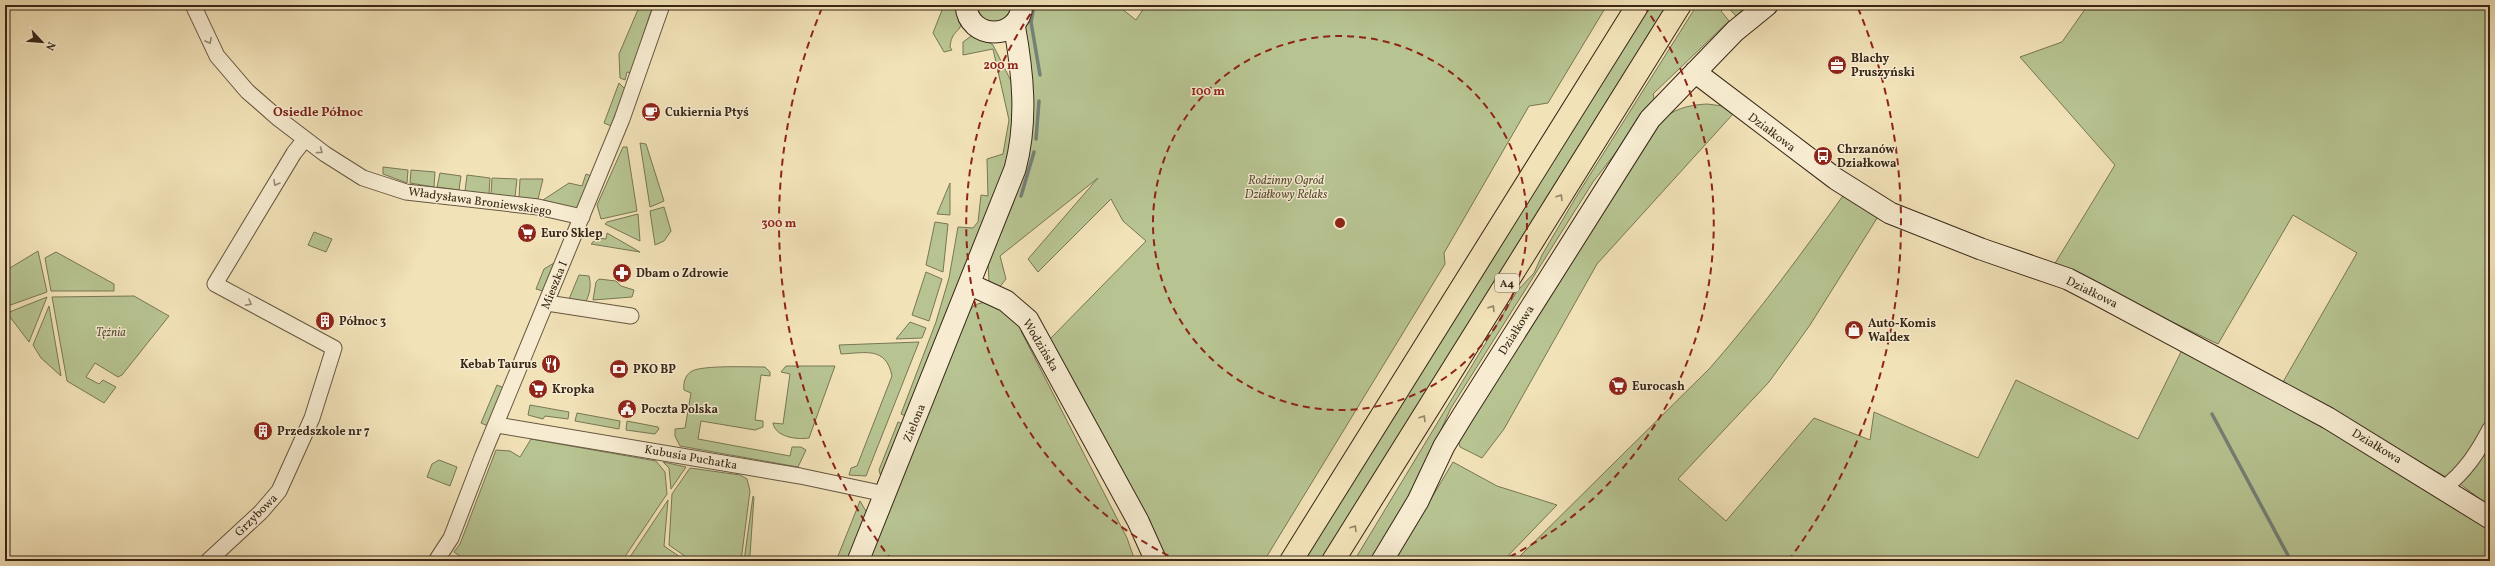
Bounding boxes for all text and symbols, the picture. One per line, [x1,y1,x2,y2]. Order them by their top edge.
north arrow [22,22,62,62]
one-way arrow [204,37,212,44]
text: N [41,39,58,53]
place label: Blachy Pruszyński [1851,51,1915,81]
office icon: Blachy Pruszyński [1826,54,1848,76]
text: 200 m [983,58,1019,74]
text: 100 m [1191,84,1225,100]
cafe icon: Cukiernia Ptyś [640,101,662,123]
district label: Osiedle Północ [273,104,363,122]
place label: Cukiernia Ptyś [665,105,749,121]
street label: Działkowa [1744,110,1799,156]
place label: Chrzanów Działkowa [1837,142,1897,172]
bus stop icon: Chrzanów Działkowa [1812,145,1834,167]
one-way arrow [316,146,323,153]
park label: Rodzinny Ogród Działkowy Relaks [1245,173,1328,203]
one-way arrow [274,179,281,186]
street label: Władysława Broniewskiego [407,184,553,220]
one-way arrow [1556,194,1563,201]
text: 300 m [762,216,797,232]
centre of rings [1333,216,1347,230]
supermarket icon: Euro Sklep [516,222,538,244]
place label: Euro Sklep [541,226,603,242]
street label: Mieszka I [538,259,572,312]
pharmacy icon: Dbam o Zdrowie [611,262,633,284]
place label: Dbam o Zdrowie [636,266,728,282]
street label: Działkowa [2063,273,2120,312]
road number: A4 [1495,274,1519,292]
one-way arrow [245,298,252,305]
street label: Działkowa [1495,303,1538,358]
one-way arrow [1487,305,1494,312]
building icon: Północ 3 [314,310,336,332]
place label: Północ 3 [339,314,386,330]
street label: Wodzińska [1018,316,1062,375]
place label: Auto-Komis Waldex [1868,316,1936,346]
shop icon: Auto-Komis Waldex [1843,319,1865,341]
park label: Tężnia [96,325,126,341]
restaurant icon: Kebab Taurus [540,353,562,375]
place label: Kebab Taurus [460,357,537,373]
bank icon: PKO BP [608,358,630,380]
place label: PKO BP [633,362,676,378]
supermarket icon: Eurocash [1607,375,1629,397]
supermarket icon: Kropka [527,378,549,400]
place label: Eurocash [1632,379,1685,395]
place label: Kropka [552,382,595,398]
public building icon: Poczta Polska [616,398,638,420]
place label: Poczta Polska [641,402,719,418]
street label: Zielona [900,402,930,445]
one-way arrow [1418,415,1425,422]
building icon: Przedszkole nr 7 [252,420,274,442]
place label: Przedszkole nr 7 [277,424,370,440]
street label: Działkowa [2348,426,2405,468]
street label: Kubusia Puchatka [643,442,738,474]
street label: Grzybowa [232,491,282,541]
one-way arrow [1349,525,1356,532]

